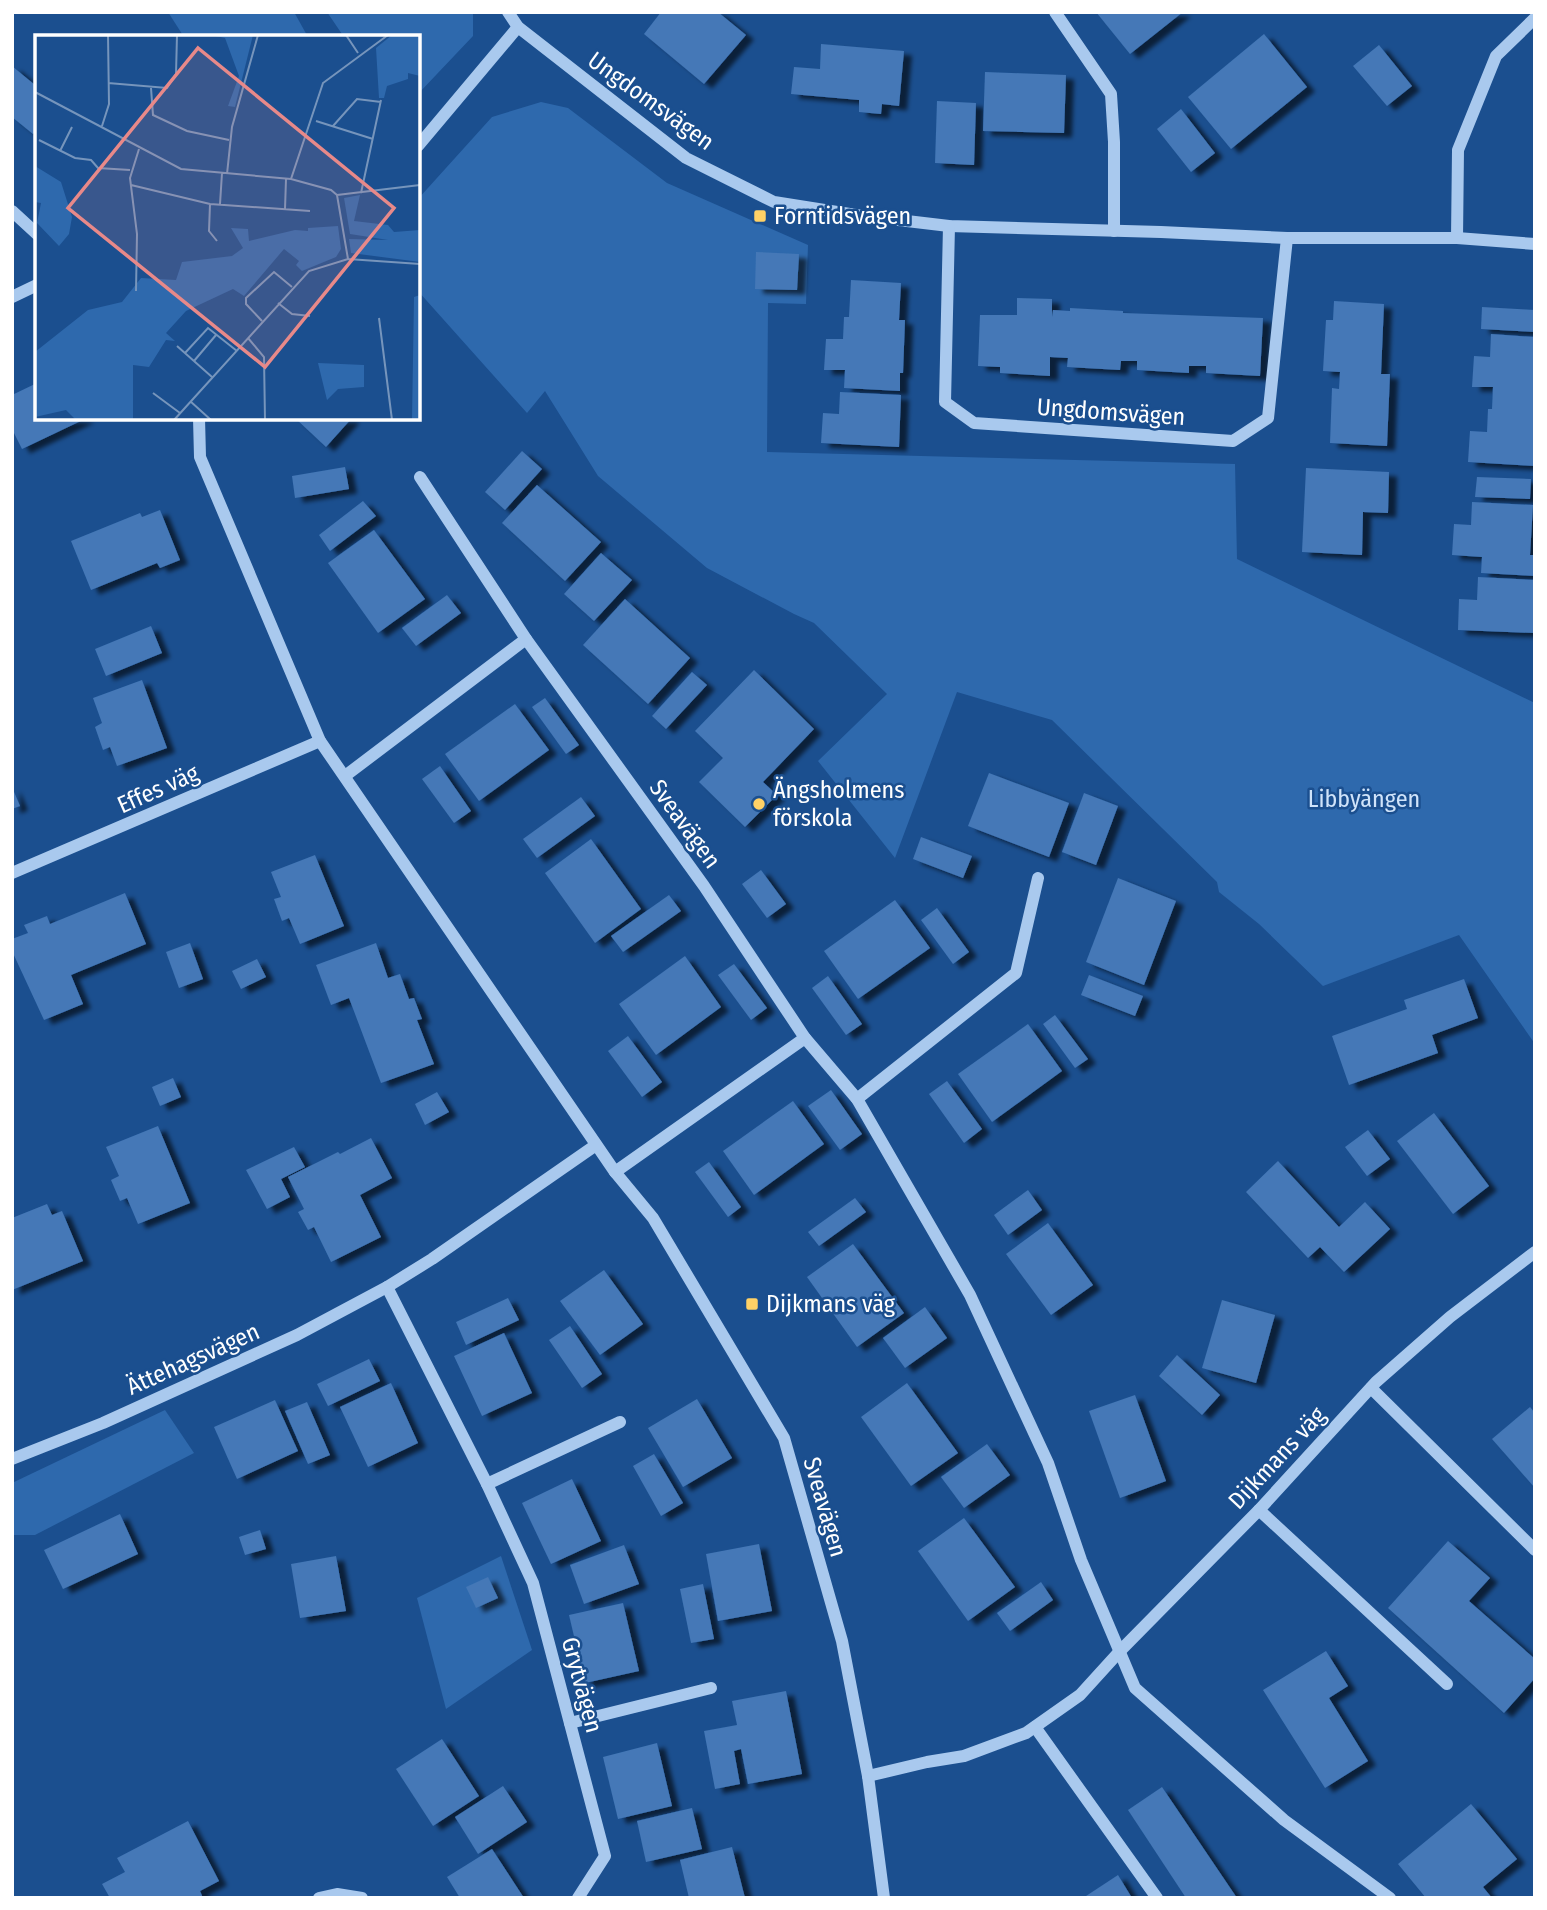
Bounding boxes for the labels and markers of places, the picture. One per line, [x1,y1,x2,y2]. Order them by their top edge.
place label: Forntidsvägen [774,202,911,230]
marker: Forntidsvägen [752,208,768,224]
place label: Ängsholmens förskola [773,776,904,832]
marker: Ängsholmens förskola [751,796,767,812]
place label: Dijkmans väg [766,1290,896,1318]
marker: Dijkmans väg [744,1296,760,1312]

